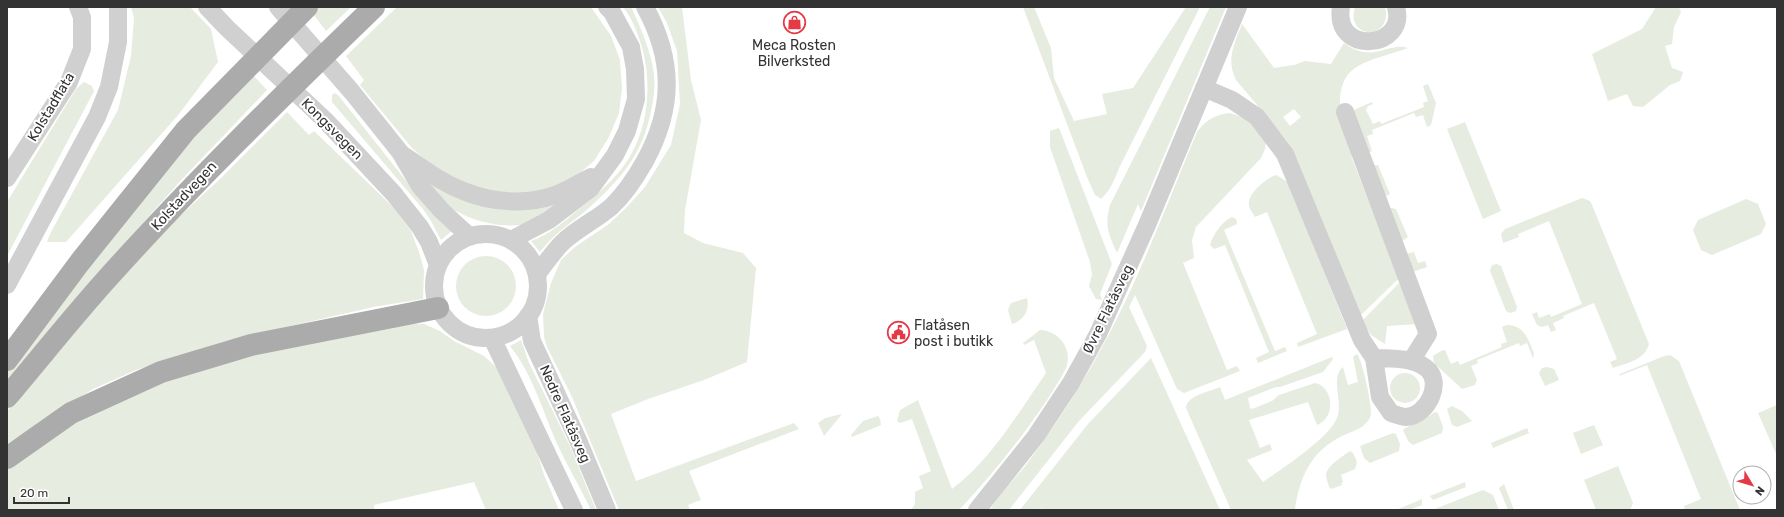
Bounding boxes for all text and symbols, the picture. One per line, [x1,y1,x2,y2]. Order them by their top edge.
shop icon: Meca Rosten Bilverksted [781,10,807,36]
place label: Meca Rosten Bilverksted [752,37,836,70]
street label: Kolstadflata [24,69,78,145]
street label: Kongsvegen [298,95,366,163]
street label: Kolstadvegen [148,158,220,234]
street label: Øvre Flatåsveg [1079,262,1137,356]
place label: Flatåsen post i butikk [914,317,994,350]
public building icon: Flatåsen post i butikk [886,320,912,346]
street label: Nedre Flatåsveg [536,362,594,466]
north arrow [1732,465,1772,505]
scale bar [14,479,69,505]
text: N [1752,484,1767,498]
text: 20 m [20,486,48,500]

